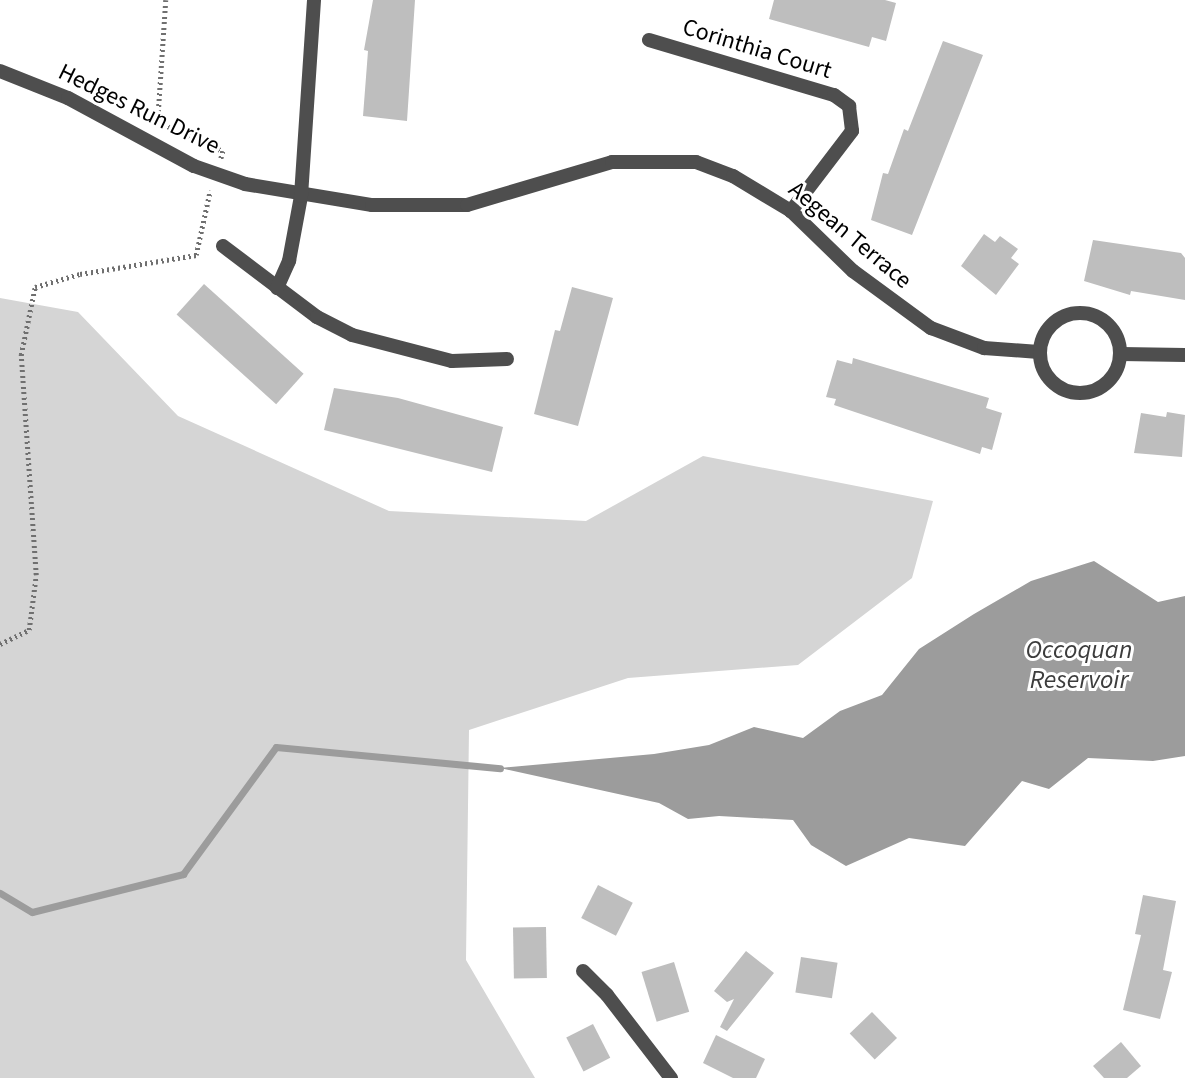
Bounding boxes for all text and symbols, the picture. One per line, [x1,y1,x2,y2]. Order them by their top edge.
street label: Corinthia Court [679,13,835,85]
street label: Hedges Run Drive [54,57,224,161]
street label: Aegean Terrace [783,175,917,295]
water label: Occoquan Reservoir [1026,634,1132,696]

